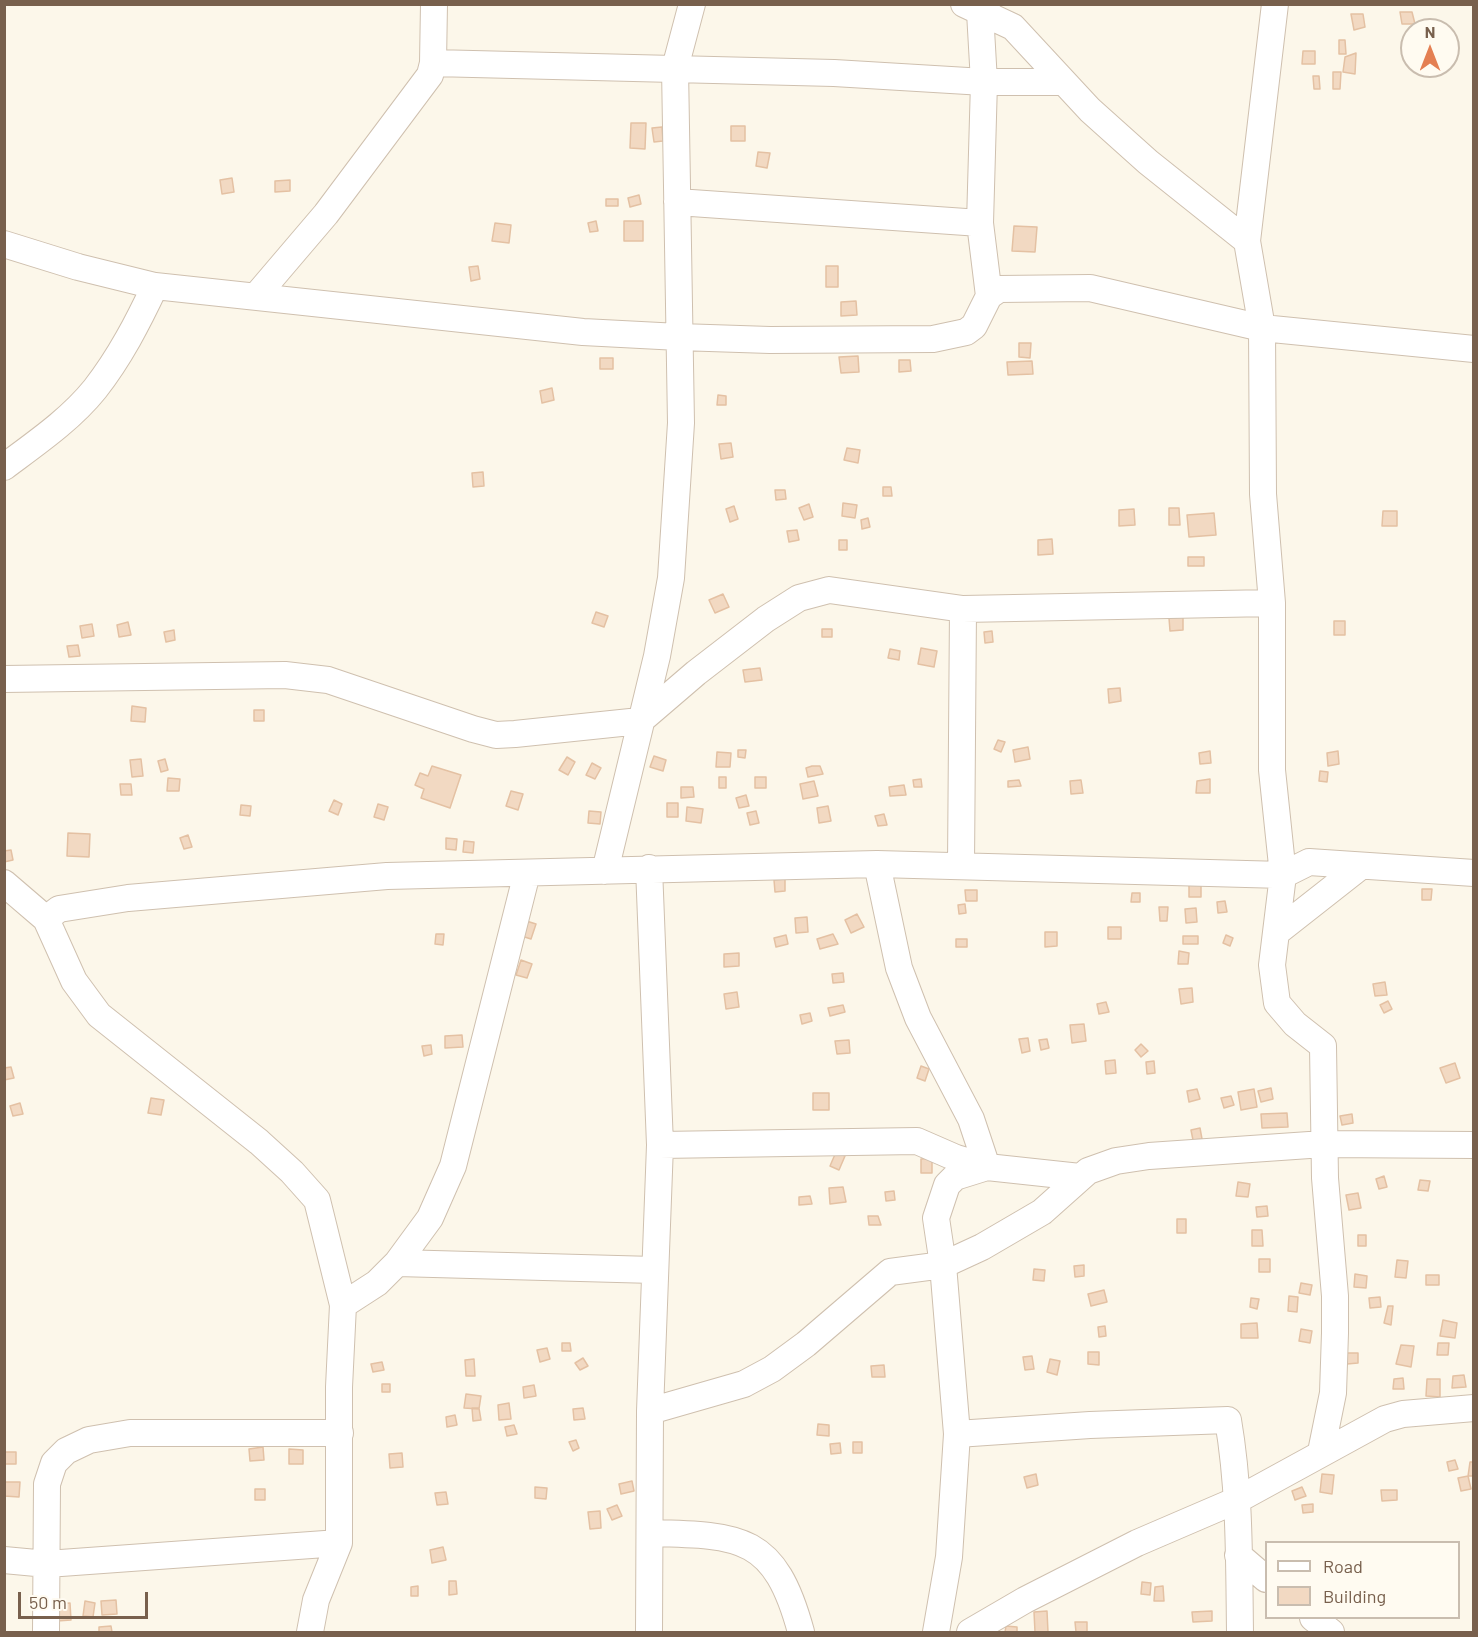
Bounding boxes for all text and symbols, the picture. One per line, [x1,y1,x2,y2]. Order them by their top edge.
north arrow [1400,18,1460,78]
text: N [1425,22,1435,41]
legend [1265,1541,1460,1619]
text: Road [1323,1555,1363,1577]
scale bar [21,1580,152,1618]
text: Building [1323,1585,1386,1607]
text: 50 m [29,1591,67,1613]

